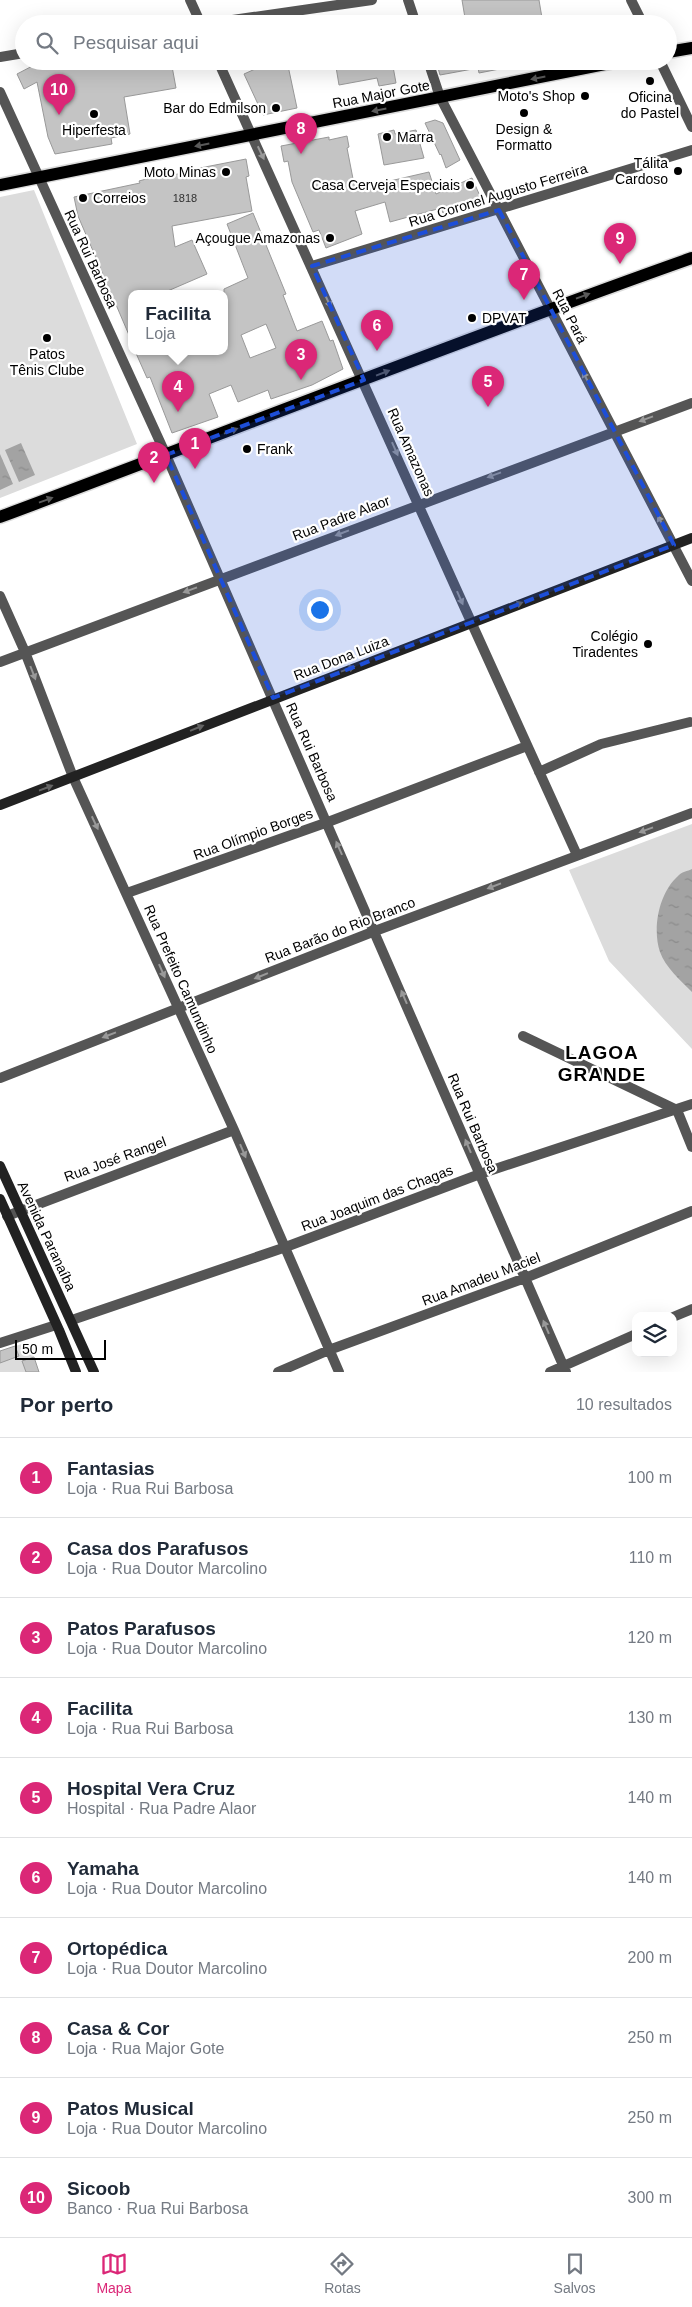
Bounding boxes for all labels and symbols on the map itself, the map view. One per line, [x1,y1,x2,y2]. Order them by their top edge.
pin: 10 [43,74,75,115]
one-way arrow [530,74,545,82]
marker: Oficina do Pastel [644,75,656,87]
street label: Rua Major Gote [331,77,431,111]
place label: Moto's Shop [498,88,575,104]
place label: Oficina do Pastel [621,89,679,121]
marker: Moto's Shop [579,90,591,102]
place label: Bar do Edmilson [163,100,266,116]
marker: Bar do Edmilson [270,102,282,114]
one-way arrow [371,106,386,114]
marker: Design & Formatto [518,107,530,119]
marker: Hiperfesta [88,108,100,120]
pin: 8 [285,113,317,154]
place label: Design & Formatto [496,121,553,153]
place label: Hiperfesta [62,122,126,138]
place label: Marra [397,129,434,145]
marker: Marra [381,131,393,143]
one-way arrow [194,141,210,149]
one-way arrow [257,146,265,160]
place label: Tálita Cardoso [615,155,668,187]
street label: Rua Coronel Augusto Ferreira [407,160,589,230]
place label: Moto Minas [144,164,216,180]
marker: Tálita Cardoso [672,165,684,177]
marker: Moto Minas [220,166,232,178]
place label: Casa Cerveja Especiais [311,177,460,193]
marker: Casa Cerveja Especiais [464,179,476,191]
place label: Correios [93,190,146,206]
marker: Correios [77,192,89,204]
house number: 1818 [173,192,197,204]
street label: Rua Rui Barbosa [61,207,121,311]
pin: 9 [604,223,636,264]
place label: Açougue Amazonas [195,230,320,246]
marker: Açougue Amazonas [324,232,336,244]
pin: 7 [508,259,540,300]
street label: Rua Pará [549,286,591,346]
one-way arrow [576,292,591,300]
one-way arrow [325,294,333,308]
pin: 6 [361,310,393,351]
place label: DPVAT [482,310,527,326]
marker: DPVAT [466,312,478,324]
marker: Patos Tênis Clube [41,332,53,344]
pin: 3 [285,339,317,380]
place label: Patos Tênis Clube [10,346,85,378]
pin: 5 [472,366,504,407]
one-way arrow [375,369,390,377]
one-way arrow [582,370,590,385]
pin: 4 [162,371,194,412]
street label: Rua Amazonas [384,405,438,499]
one-way arrow [638,415,653,423]
one-way arrow [223,427,238,434]
pin: 1 [179,428,211,469]
place label: Frank [257,441,294,457]
pin: 2 [138,442,170,483]
one-way arrow [391,442,399,456]
marker: Frank [241,443,253,455]
one-way arrow [487,472,501,480]
street label: Rua Padre Alaor [290,492,392,544]
one-way arrow [38,496,53,503]
one-way arrow [657,515,665,529]
one-way arrow [334,530,349,537]
one-way arrow [182,587,197,594]
one-way arrow [456,591,464,605]
your location [307,597,333,623]
one-way arrow [509,601,524,608]
place label: Colégio Tiradentes [572,628,638,660]
street label: Rua Dona Luiza [291,632,391,683]
marker: Colégio Tiradentes [642,638,654,650]
one-way arrow [341,665,355,673]
one-way arrow [29,666,37,681]
street label: Rua Rui Barbosa [283,700,341,804]
one-way arrow [190,724,205,732]
one-way arrow [38,783,53,791]
street label: Rua Olímpio Borges [191,805,315,863]
one-way arrow [91,816,99,830]
one-way arrow [638,826,653,834]
one-way arrow [334,841,342,855]
one-way arrow [486,882,501,890]
street label: Rua Barão do Rio Branco [263,894,418,966]
street label: Rua Prefeito Camundinho [141,902,221,1056]
one-way arrow [159,964,167,978]
one-way arrow [253,972,268,980]
one-way arrow [399,990,407,1004]
one-way arrow [102,1032,117,1039]
district label: LAGOA GRANDE [558,1042,646,1085]
street label: Rua Rui Barbosa [445,1071,501,1175]
street label: Rua José Rangel [62,1133,168,1185]
one-way arrow [464,1139,472,1153]
one-way arrow [239,1144,247,1158]
street label: Rua Joaquim das Chagas [299,1162,455,1234]
street label: Avenida Paranaíba [15,1179,79,1293]
street label: Rua Amadeu Maciel [420,1249,542,1309]
one-way arrow [542,1320,550,1334]
scale bar [15,1337,106,1360]

